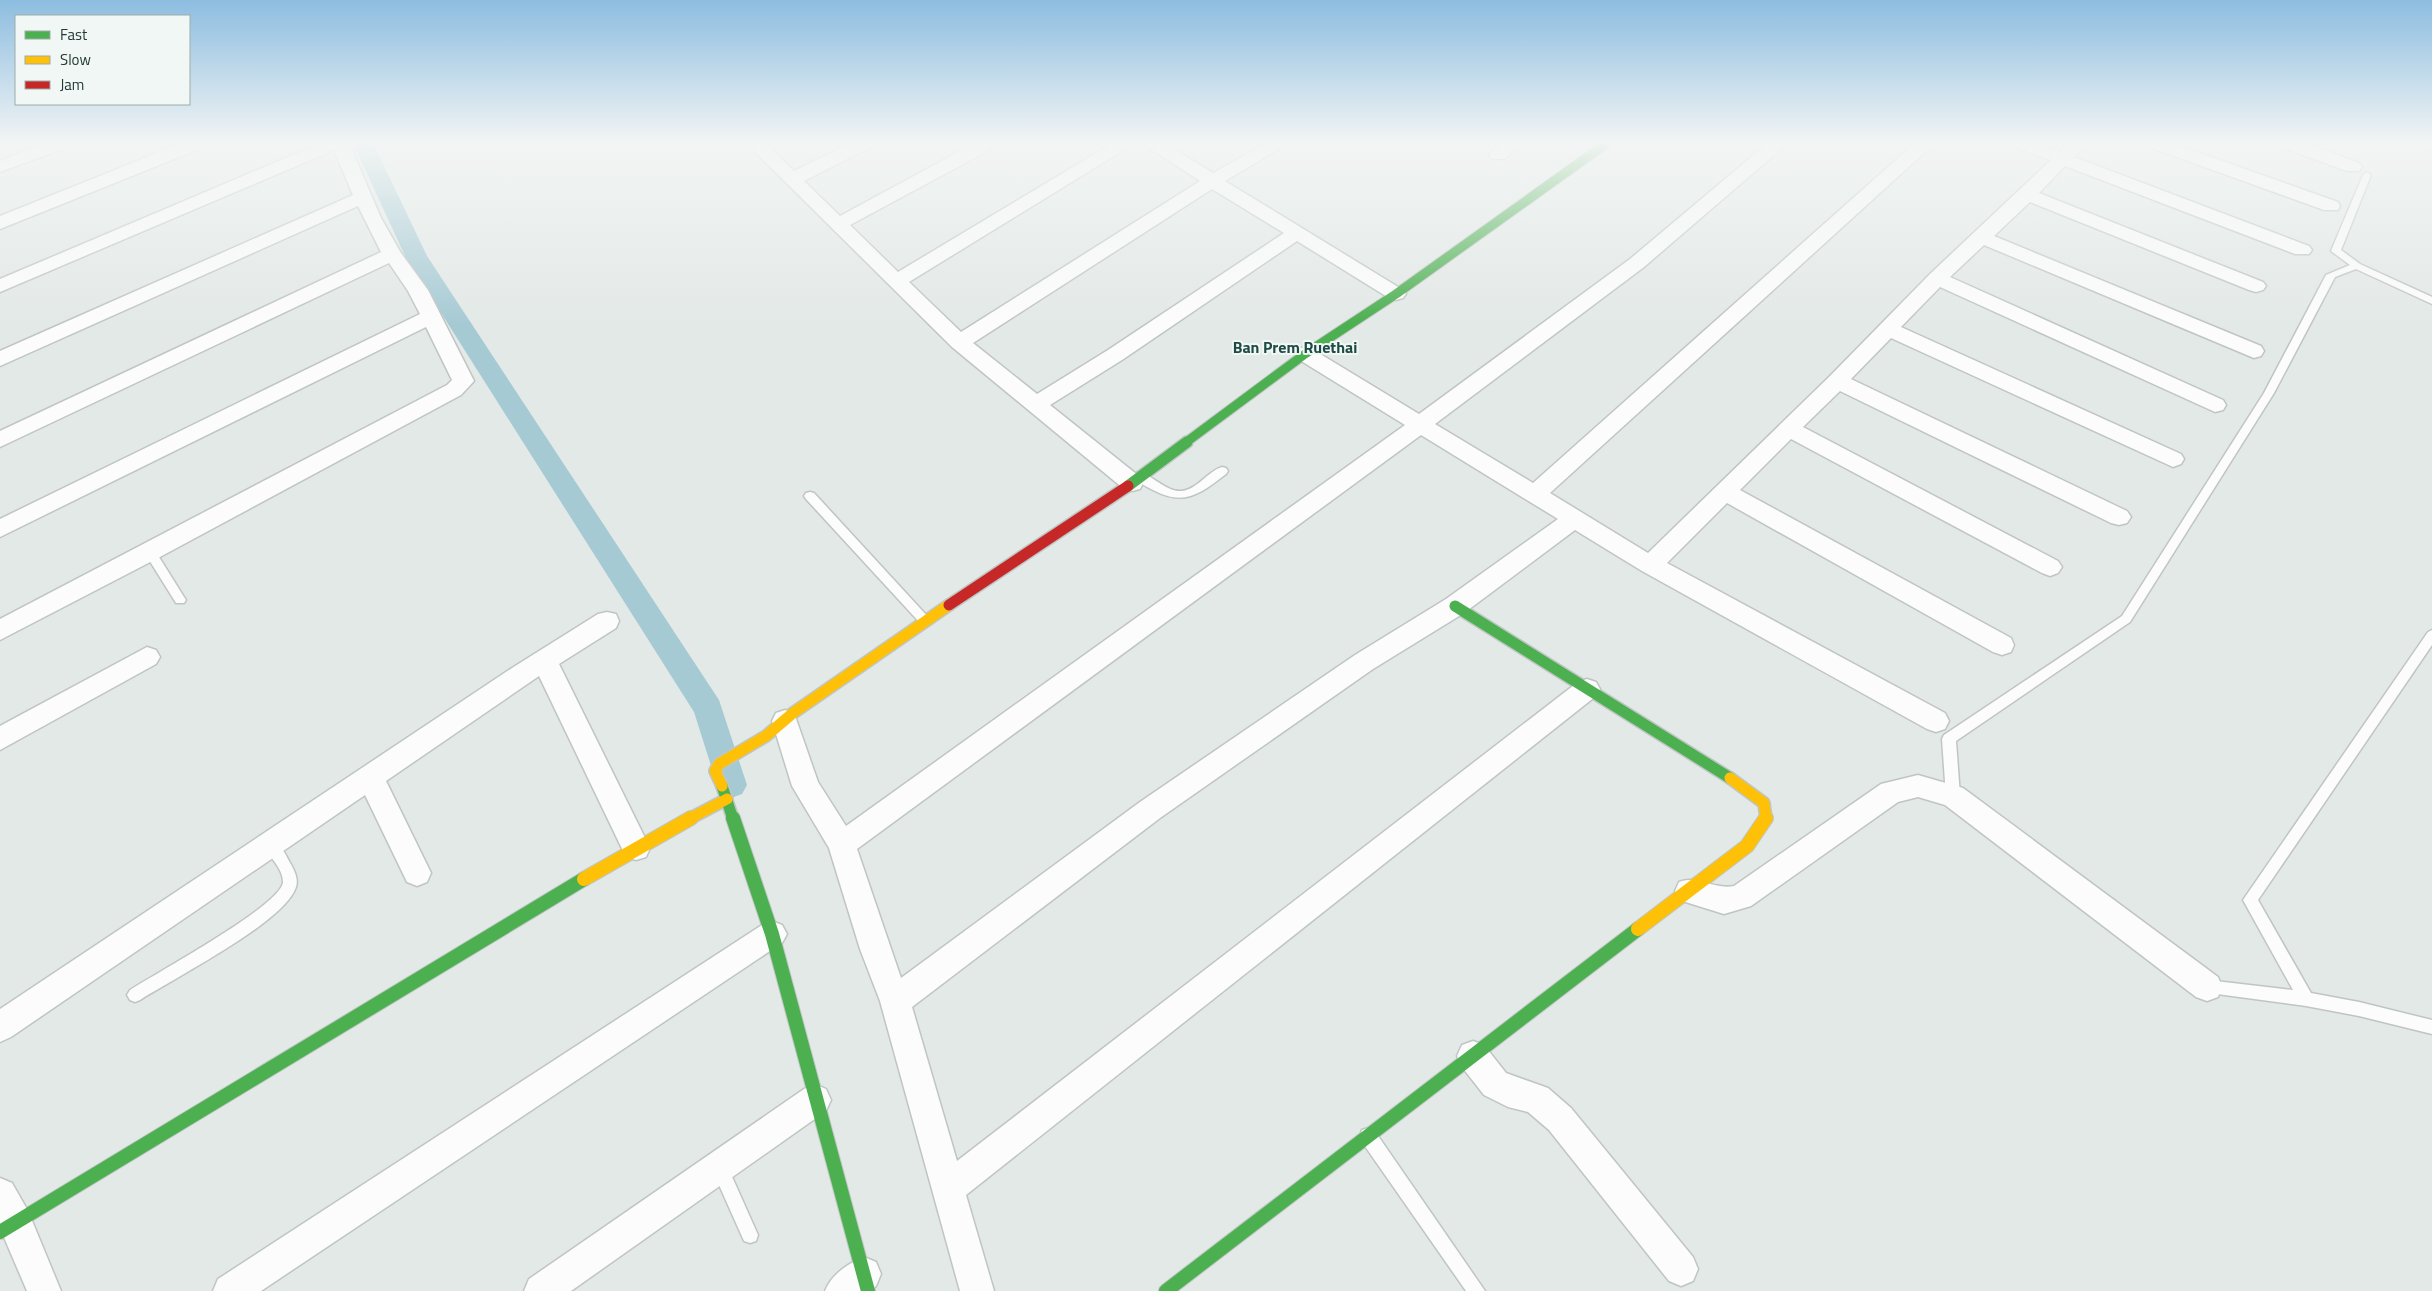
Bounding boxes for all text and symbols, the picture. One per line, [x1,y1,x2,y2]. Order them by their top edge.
legend [15,15,190,105]
text: Fast [60,23,88,46]
text: Slow [60,48,91,71]
text: Jam [60,73,84,96]
district label: Ban Prem Ruethai [1233,335,1357,359]

